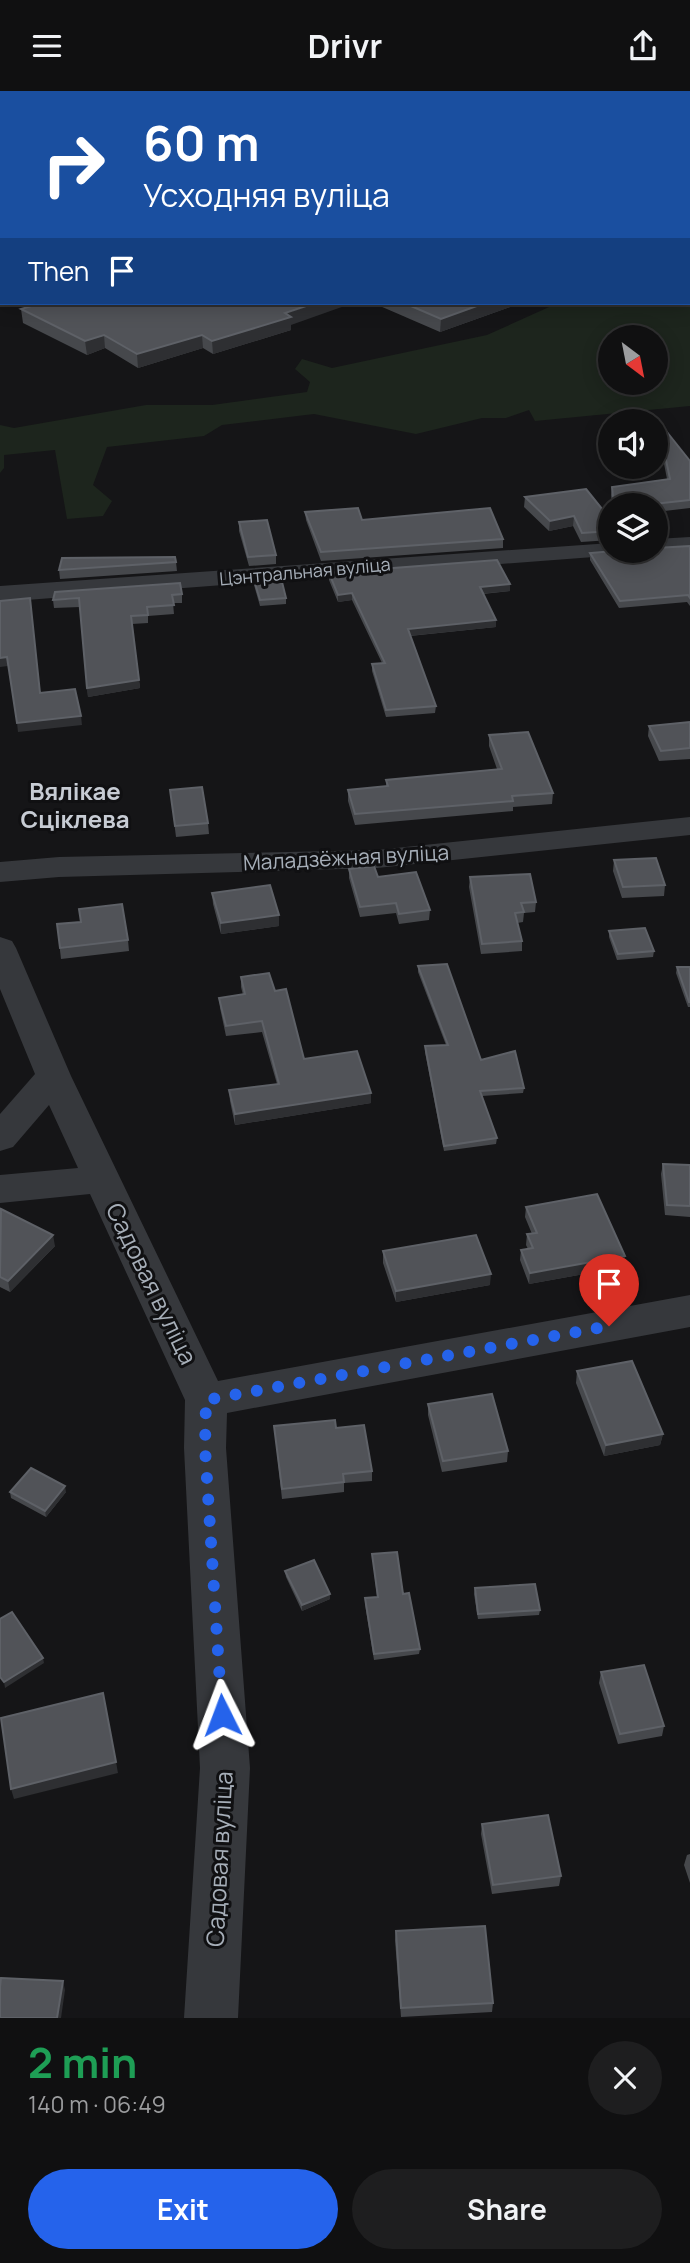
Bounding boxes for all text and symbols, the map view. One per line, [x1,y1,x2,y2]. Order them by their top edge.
text: Drivr [308,24,382,68]
icon: menu [28,27,66,65]
icon: share [624,27,662,65]
text: 60 m [143,109,260,176]
icon: right [28,119,119,210]
text: Усходняя вуліца [143,173,390,217]
icon: arrive [103,252,141,290]
text: Then [28,253,89,289]
north arrow [598,325,668,395]
map controls [598,325,668,563]
button: sound [598,409,668,479]
button: layers [598,493,668,563]
street label: Цэнтральная вуліца [218,552,391,590]
district label: Вялікае Сціклева [21,774,130,835]
street label: Маладзёжная вуліца [242,838,450,876]
street label: Садовая вуліца [99,1197,206,1370]
pin [579,1254,639,1326]
icon: arrive [590,1265,628,1303]
position arrow [185,1678,259,1752]
street label: Садовая вуліца [197,1770,240,1948]
text: 2 min [28,2033,137,2091]
button: close [588,2041,662,2115]
text: 140 m · 06:49 [28,2088,166,2120]
button: Exit [28,2169,338,2249]
button: Share [352,2169,662,2249]

